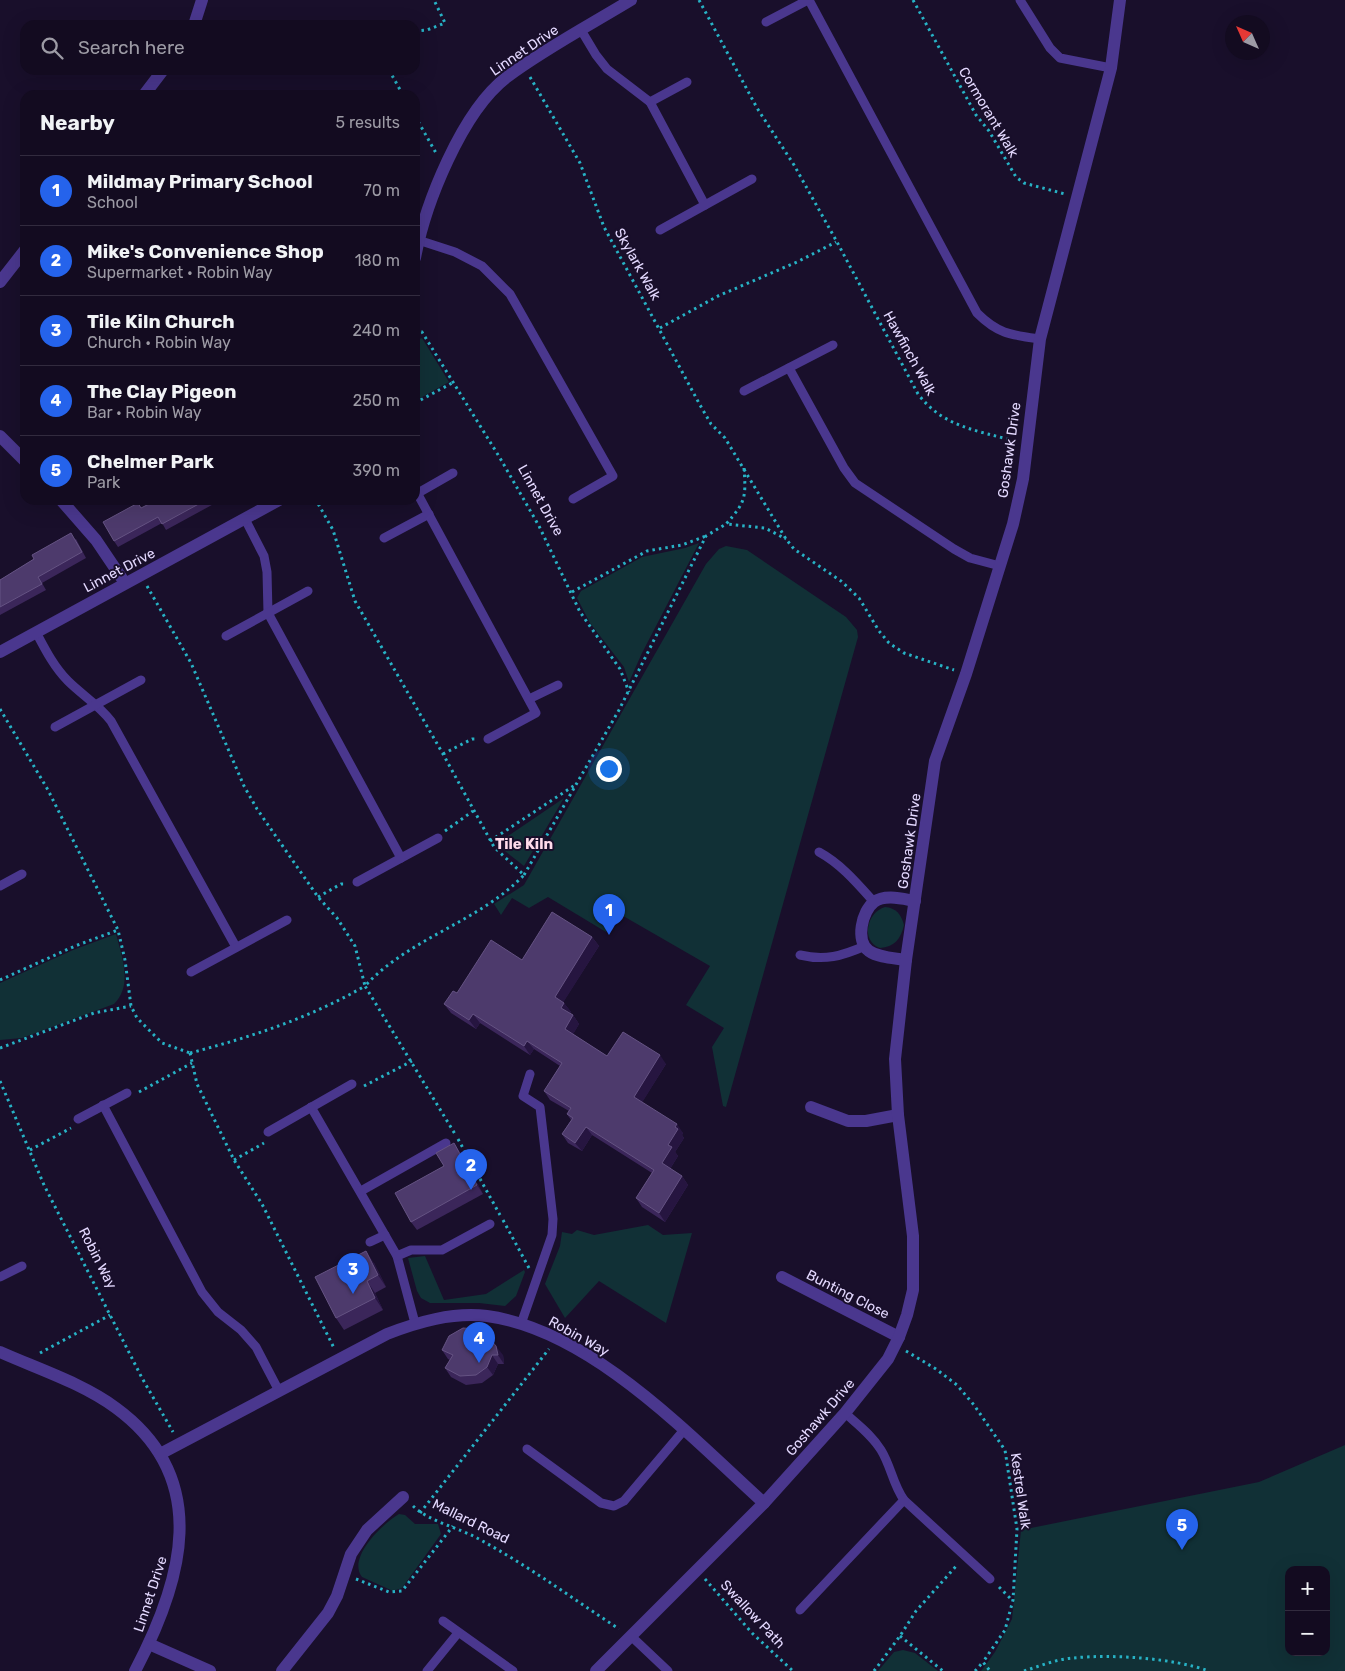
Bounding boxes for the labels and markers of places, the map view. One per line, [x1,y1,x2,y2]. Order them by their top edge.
pin: 1 [593,894,625,935]
pin: 2 [455,1149,487,1190]
pin: 3 [337,1253,369,1294]
pin: 4 [463,1322,495,1363]
pin: 5 [1166,1509,1198,1550]

